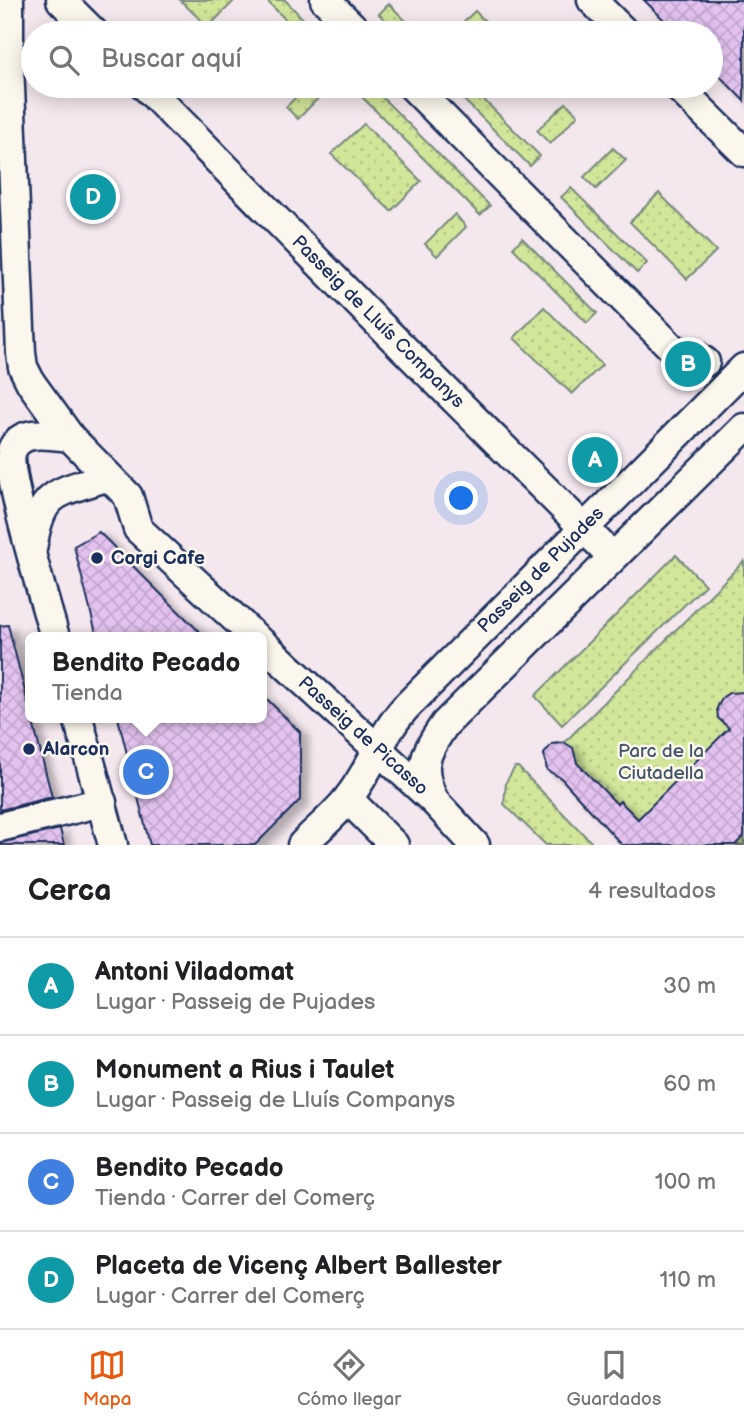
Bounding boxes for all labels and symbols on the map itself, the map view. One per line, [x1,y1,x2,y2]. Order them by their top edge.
pin: D [70,171,116,223]
street label: Passeig de Lluís Companys [287,231,469,413]
pin: B [665,338,711,390]
pin: A [572,434,618,486]
your location [444,481,478,515]
street label: Passeig de Pujades [473,502,609,638]
place label: Corgi Cafe [111,547,205,570]
marker: Corgi Cafe [89,550,105,566]
street label: Passeig de Picasso [293,672,433,800]
place label: Alarcon [42,738,109,761]
park label: Parc de la Ciutadella [618,740,704,785]
marker: Alarcon [21,741,37,757]
pin: C [123,746,169,798]

